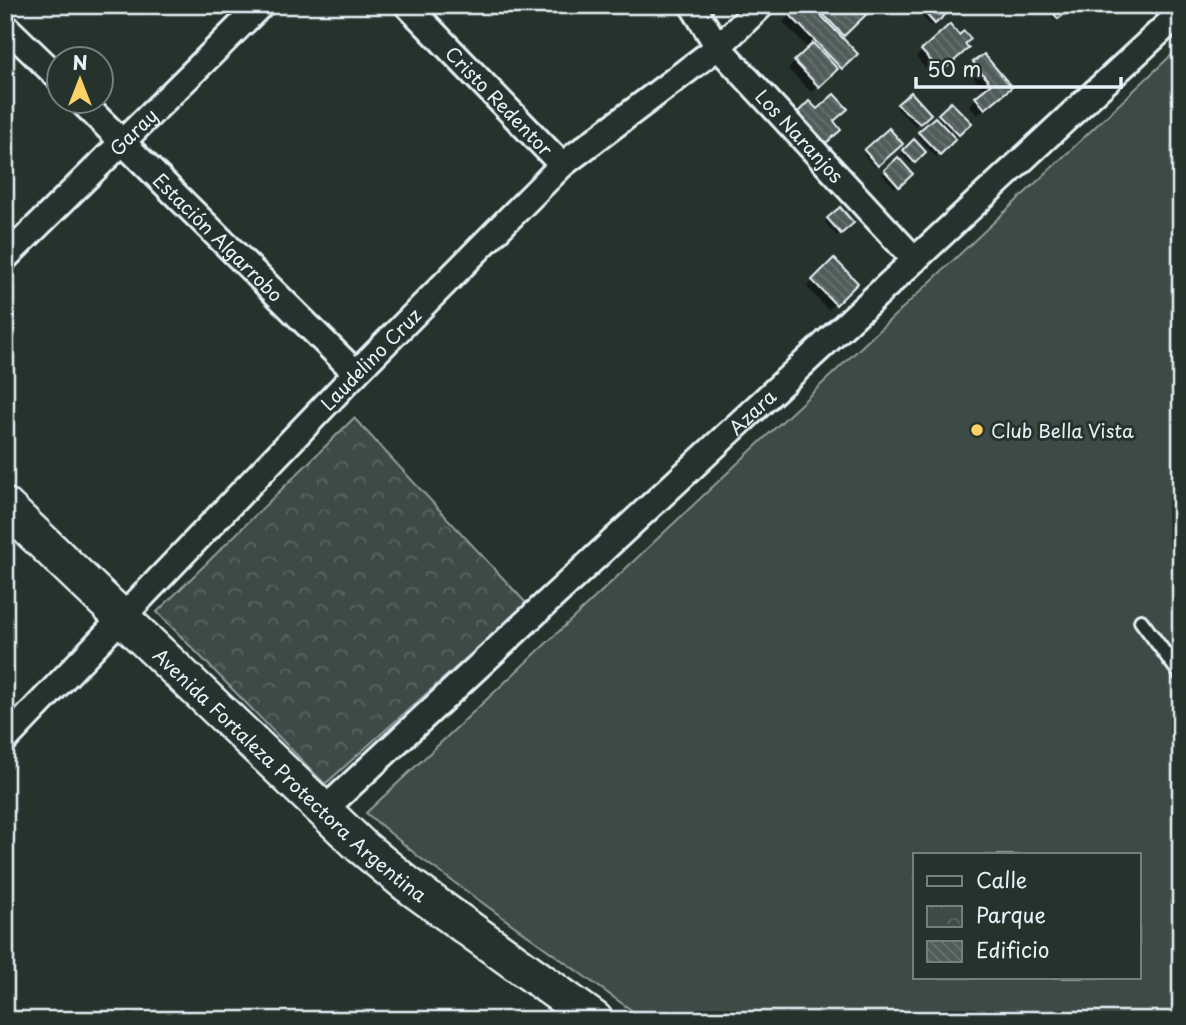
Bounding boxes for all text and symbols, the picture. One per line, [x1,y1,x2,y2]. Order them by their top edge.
street label: Cristo Redentor [439,39,560,162]
north arrow [46,46,116,116]
scale bar [916,46,1121,90]
text: N [72,48,88,76]
text: 50 m [927,52,981,84]
street label: Los Naranjos [749,83,850,189]
street label: Garay [103,101,163,162]
street label: Estación Algarrobo [147,166,290,308]
street label: Laudelino Cruz [314,301,427,416]
street label: Azara [722,382,782,441]
place label: Club Bella Vista [991,416,1134,444]
marker: Club Bella Vista [969,422,985,438]
street label: Avenida Fortaleza Protectora Argentina [147,641,433,908]
legend [913,853,1140,979]
text: Calle [976,863,1027,895]
text: Parque [976,898,1046,930]
text: Edificio [976,933,1049,965]

